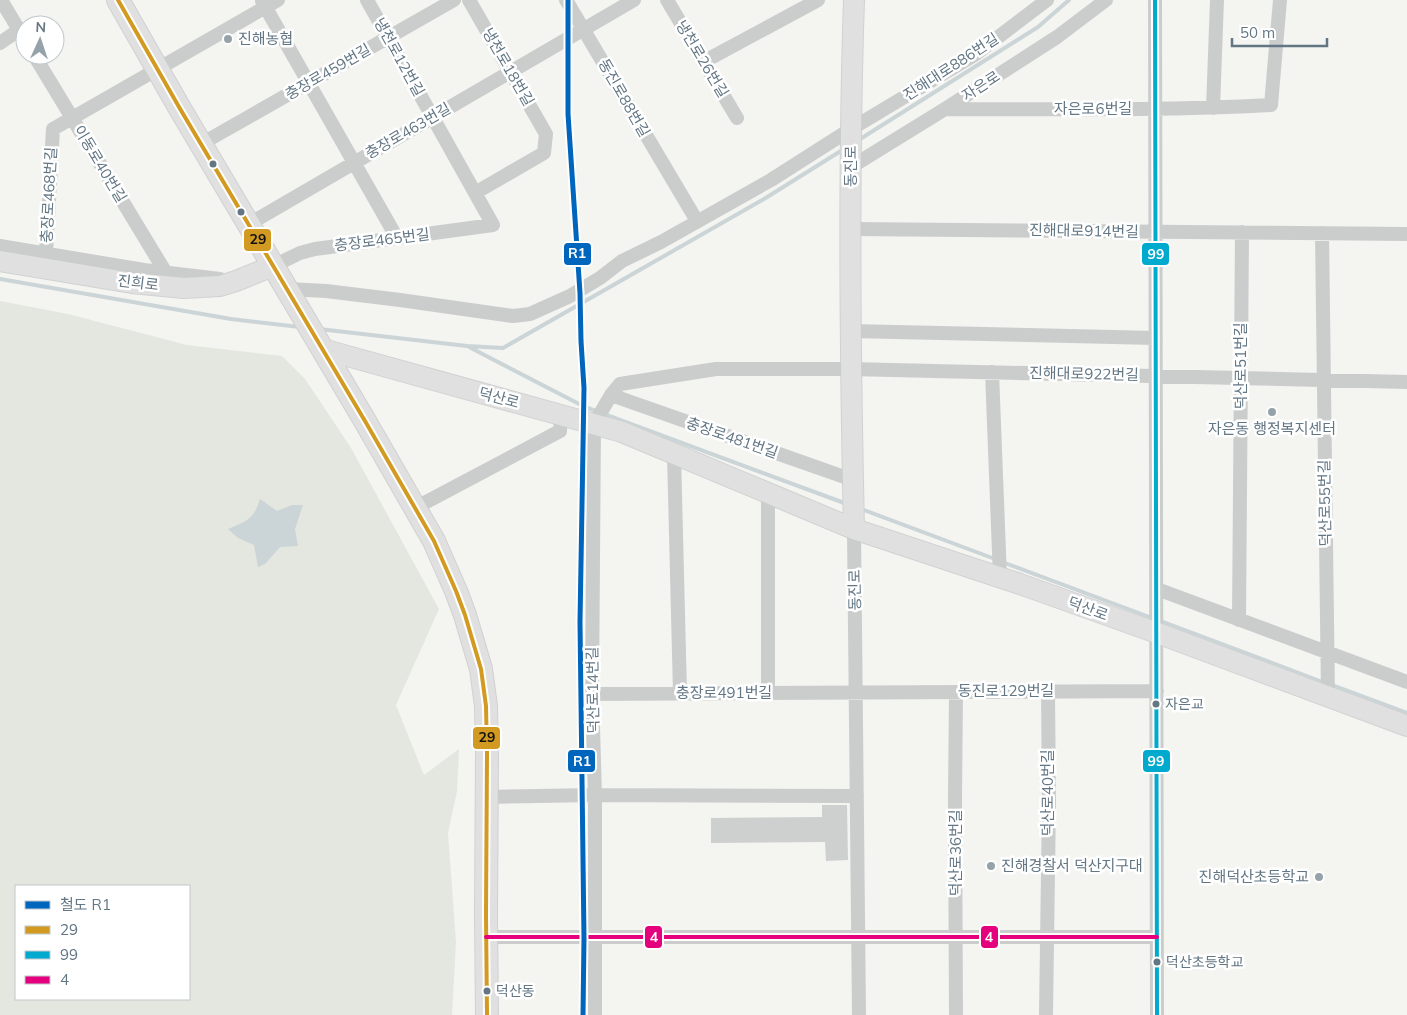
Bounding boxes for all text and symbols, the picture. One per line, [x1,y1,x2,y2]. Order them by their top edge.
street label: 냉천로12번길 [370,14,429,99]
north arrow [15,15,65,65]
scale bar [1232,15,1327,47]
street label: 냉천로26번길 [672,17,733,101]
text: N [35,18,46,36]
text: 50 m [1240,23,1275,42]
street label: 냉천로18번길 [478,24,538,109]
place label: 진해농협 [238,29,293,48]
street label: 진해대로886번길 [900,29,1002,104]
marker: 진해농협 [222,33,234,45]
street label: 충장로459번길 [281,39,374,104]
street label: 동진로88번길 [594,55,654,140]
street label: 자은로 [958,66,1003,105]
street label: 충장로463번길 [361,98,454,163]
street label: 자은로6번길 [1054,99,1132,118]
street label: 이동로40번길 [70,122,131,206]
street label: 동진로 [841,145,860,187]
street label: 충장로468번길 [37,147,61,243]
unlabelled marker [208,159,218,169]
unlabelled marker [236,207,246,217]
street label: 진해대로914번길 [1029,220,1139,241]
street label: 충장로465번길 [333,224,431,255]
line badge: 29 [243,228,272,252]
text: 29 [250,230,266,248]
line badge: R1 [563,242,592,266]
line badge: 99 [1141,242,1170,266]
text: R1 [568,244,586,262]
text: 99 [1148,245,1164,263]
street label: 진희로 [116,271,160,294]
street label: 덕산로51번길 [1231,322,1250,410]
street label: 진해대로922번길 [1029,363,1139,384]
street label: 덕산로 [477,383,522,412]
marker: 자은동 행정복지센터 [1266,406,1278,418]
street label: 충장로481번길 [684,413,781,462]
place label: 자은동 행정복지센터 [1208,419,1336,438]
street label: 덕산로55번길 [1314,459,1335,547]
street label: 동진로 [845,569,864,611]
street label: 덕산로 [1065,593,1111,625]
street label: 덕산로14번길 [582,646,603,734]
street label: 동진로129번길 [958,681,1054,700]
street label: 충장로491번길 [676,683,772,702]
place label: 자은교 [1165,695,1204,713]
marker: 자은교 [1151,699,1161,709]
line badge: 29 [472,726,501,750]
text: 29 [479,728,495,746]
line badge: R1 [567,749,596,773]
street label: 덕산로40번길 [1038,749,1057,837]
line badge: 99 [1142,749,1171,773]
text: R1 [573,752,591,770]
text: 99 [1148,752,1164,770]
street label: 덕산로36번길 [946,809,965,897]
place label: 진해경찰서 덕산지구대 [1001,856,1143,875]
marker: 진해경찰서 덕산지구대 [985,860,997,872]
place label: 진해덕산초등학교 [1199,867,1309,886]
marker: 진해덕산초등학교 [1313,871,1325,883]
legend [15,885,190,1000]
text: 철도 R1 [60,895,111,914]
text: 29 [60,920,78,939]
line badge: 4 [644,925,663,949]
line badge: 4 [980,925,999,949]
text: 4 [650,928,659,946]
text: 4 [985,928,994,946]
text: 99 [60,945,78,964]
place label: 덕산초등학교 [1166,953,1243,971]
marker: 덕산초등학교 [1152,957,1162,967]
text: 4 [60,970,69,989]
place label: 덕산동 [496,982,535,1000]
marker: 덕산동 [482,986,492,996]

